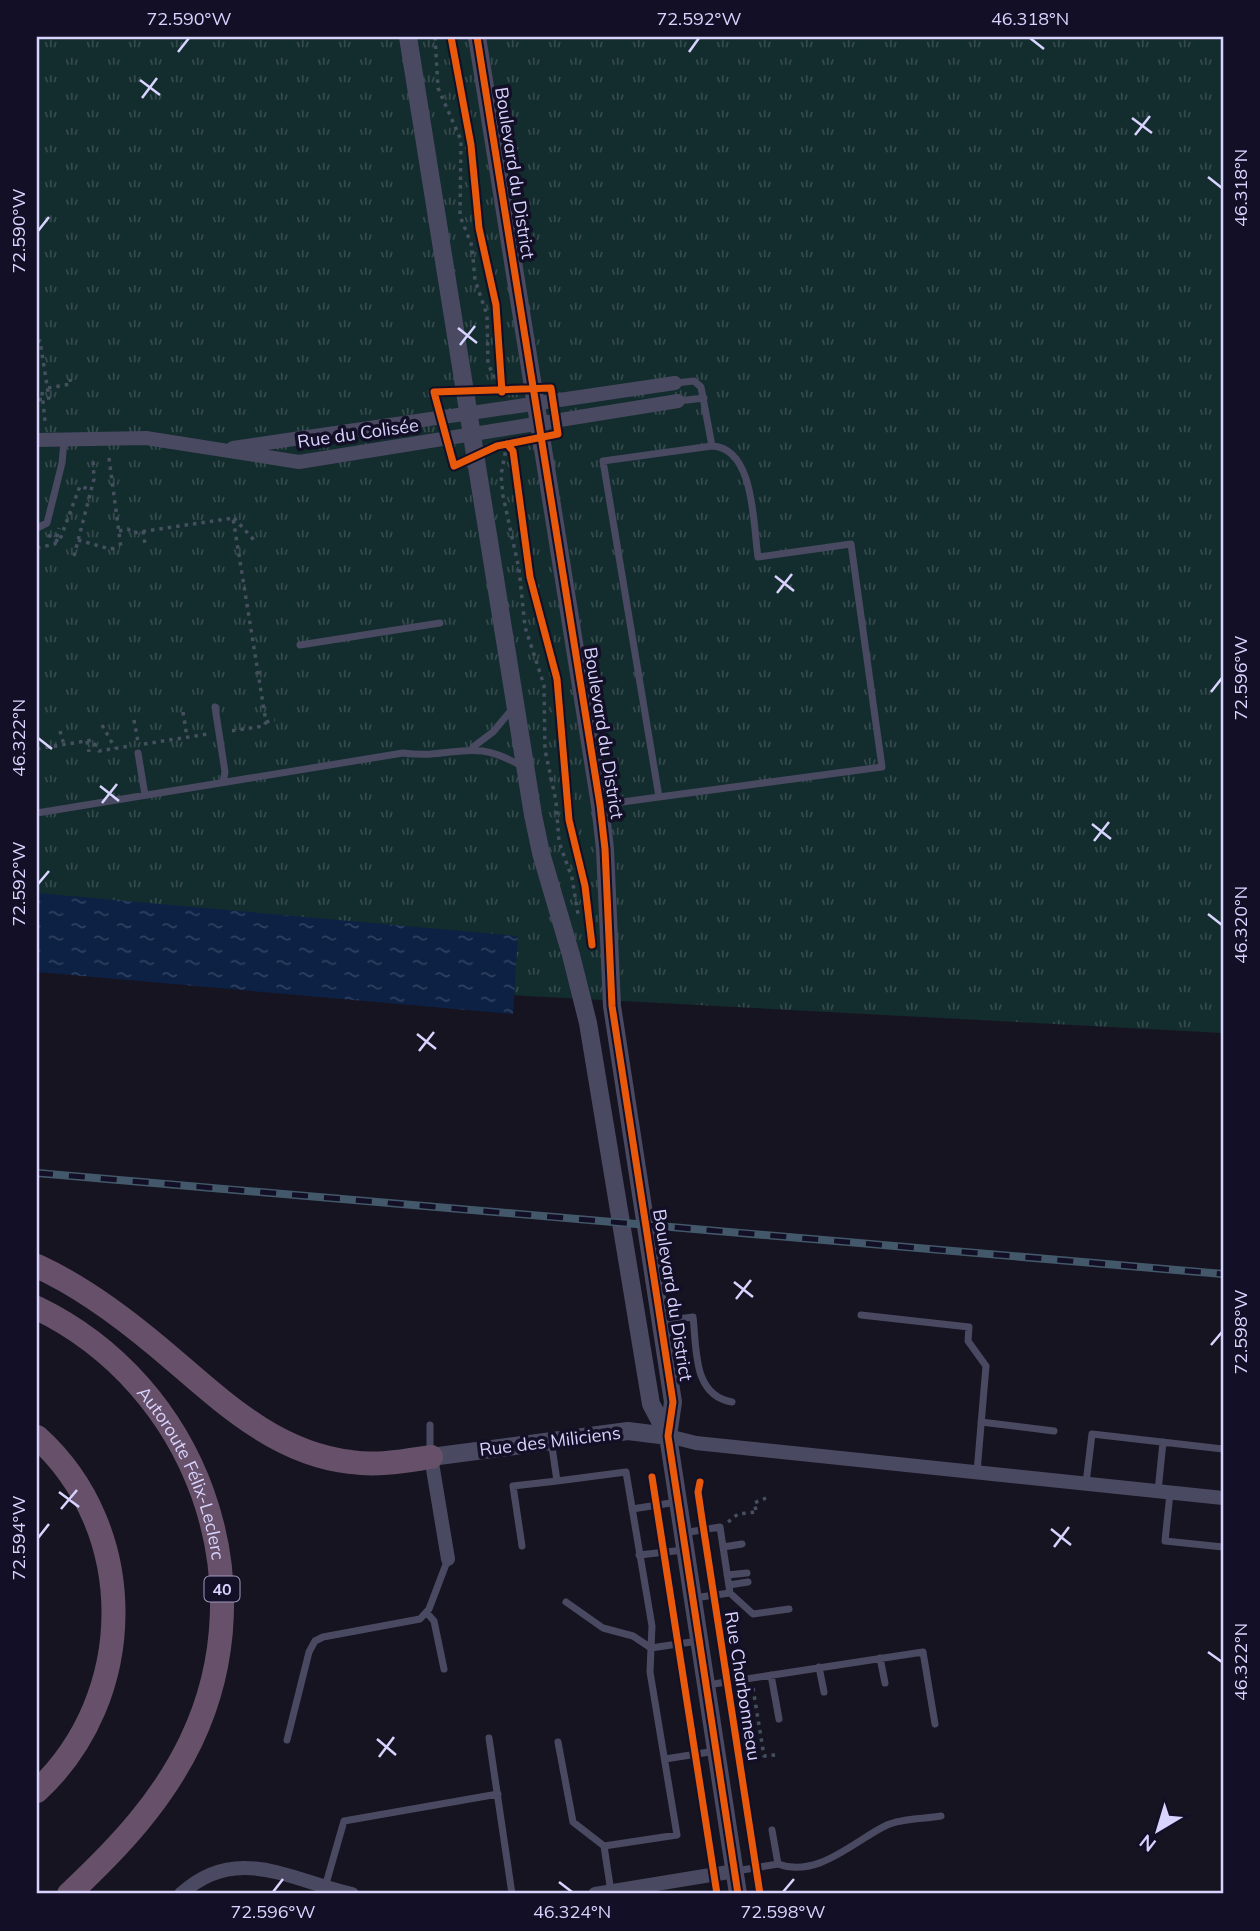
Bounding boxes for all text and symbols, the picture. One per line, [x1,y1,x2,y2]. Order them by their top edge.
text: 72.590°W [146,7,232,30]
text: 72.592°W [656,7,742,30]
text: 46.318°N [991,7,1069,30]
street label: Boulevard du District [490,85,540,261]
text: 46.318°N [1229,149,1252,227]
text: 72.590°W [7,188,30,274]
street label: Rue du Colisée [296,413,420,453]
text: 72.596°W [1229,635,1252,721]
street label: Boulevard du District [579,645,629,821]
text: 46.322°N [7,699,30,777]
text: 72.592°W [7,841,30,927]
text: 46.320°N [1229,886,1252,964]
street label: Boulevard du District [648,1207,698,1383]
text: 72.598°W [1229,1289,1252,1375]
street label: Autoroute Félix-Leclerc [133,1381,230,1562]
street label: Rue des Miliciens [478,1421,622,1461]
text: 72.594°W [7,1495,30,1581]
road number: 40 [204,1576,240,1602]
street label: Rue Charbonneau [720,1610,766,1762]
text: 46.322°N [1229,1623,1252,1701]
north arrow [1124,1794,1194,1864]
text: N [1134,1830,1161,1857]
text: 72.596°W [230,1900,316,1923]
text: 46.324°N [533,1900,611,1923]
text: 72.598°W [740,1900,826,1923]

